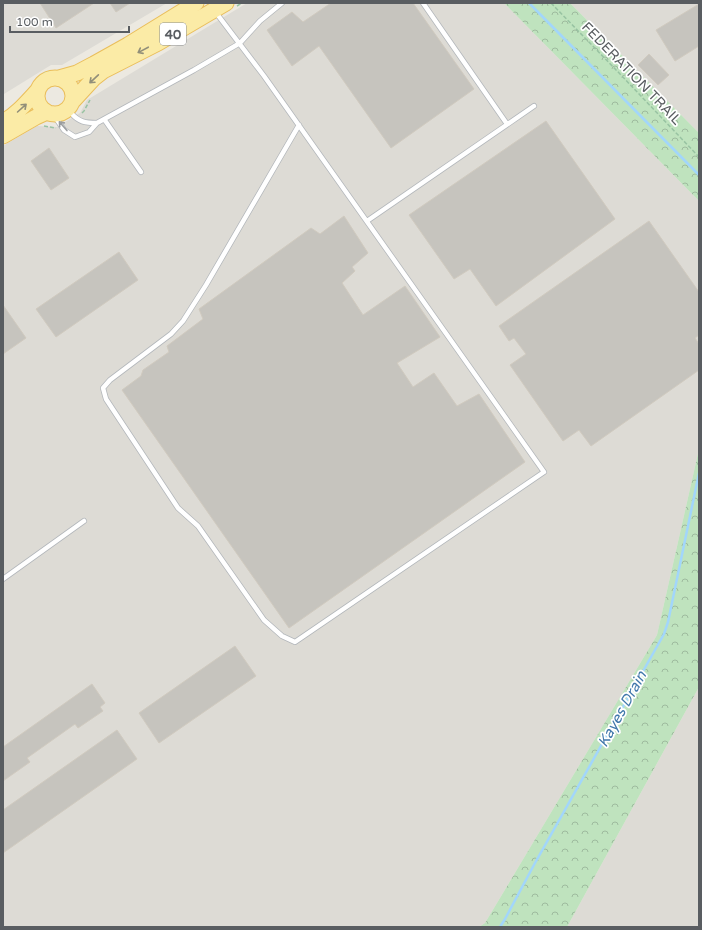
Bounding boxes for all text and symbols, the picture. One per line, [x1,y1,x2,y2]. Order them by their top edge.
scale bar [10,8,129,34]
text: 100 m [16,15,53,29]
street label: FEDERATION TRAIL [578,18,685,128]
road number: 40 [160,23,186,45]
one-way arrow [138,47,150,55]
one-way arrow [88,75,99,84]
one-way arrow [17,103,27,112]
one-way arrow [58,121,67,132]
water label: Kayes Drain [594,667,651,750]

